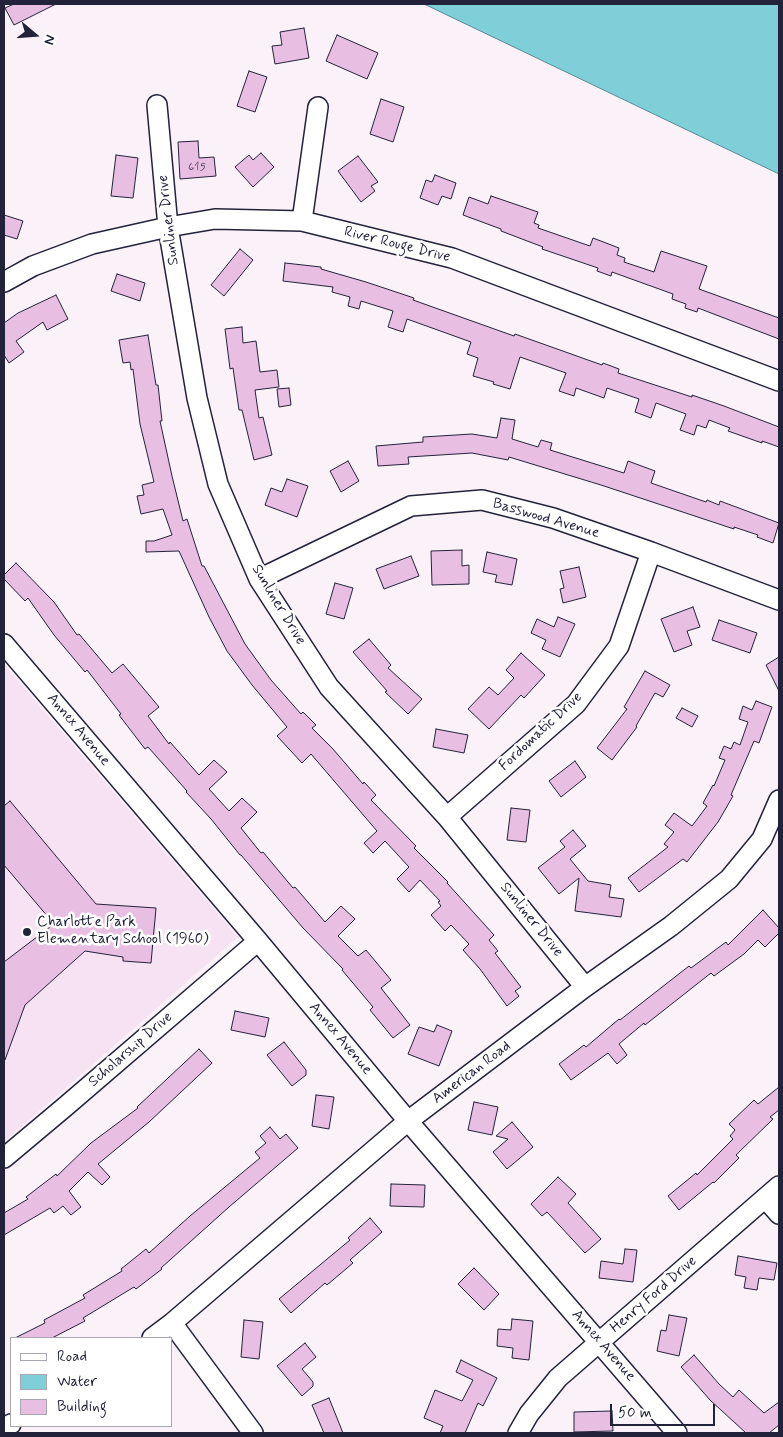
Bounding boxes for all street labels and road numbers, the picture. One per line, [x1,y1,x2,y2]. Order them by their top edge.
street label: Sunliner Drive [155,174,183,266]
street label: River Rouge Drive [342,223,452,267]
street label: Basswood Avenue [491,495,601,543]
street label: Sunliner Drive [247,561,309,649]
street label: Fordomatic Drive [496,689,586,775]
street label: Annex Avenue [42,690,114,770]
street label: Sunliner Drive [495,879,567,961]
street label: Annex Avenue [304,999,376,1079]
street label: Scholarship Drive [85,1009,177,1091]
street label: American Road [429,1038,515,1108]
street label: Henry Ford Drive [607,1253,701,1337]
street label: Annex Avenue [567,1307,639,1385]

